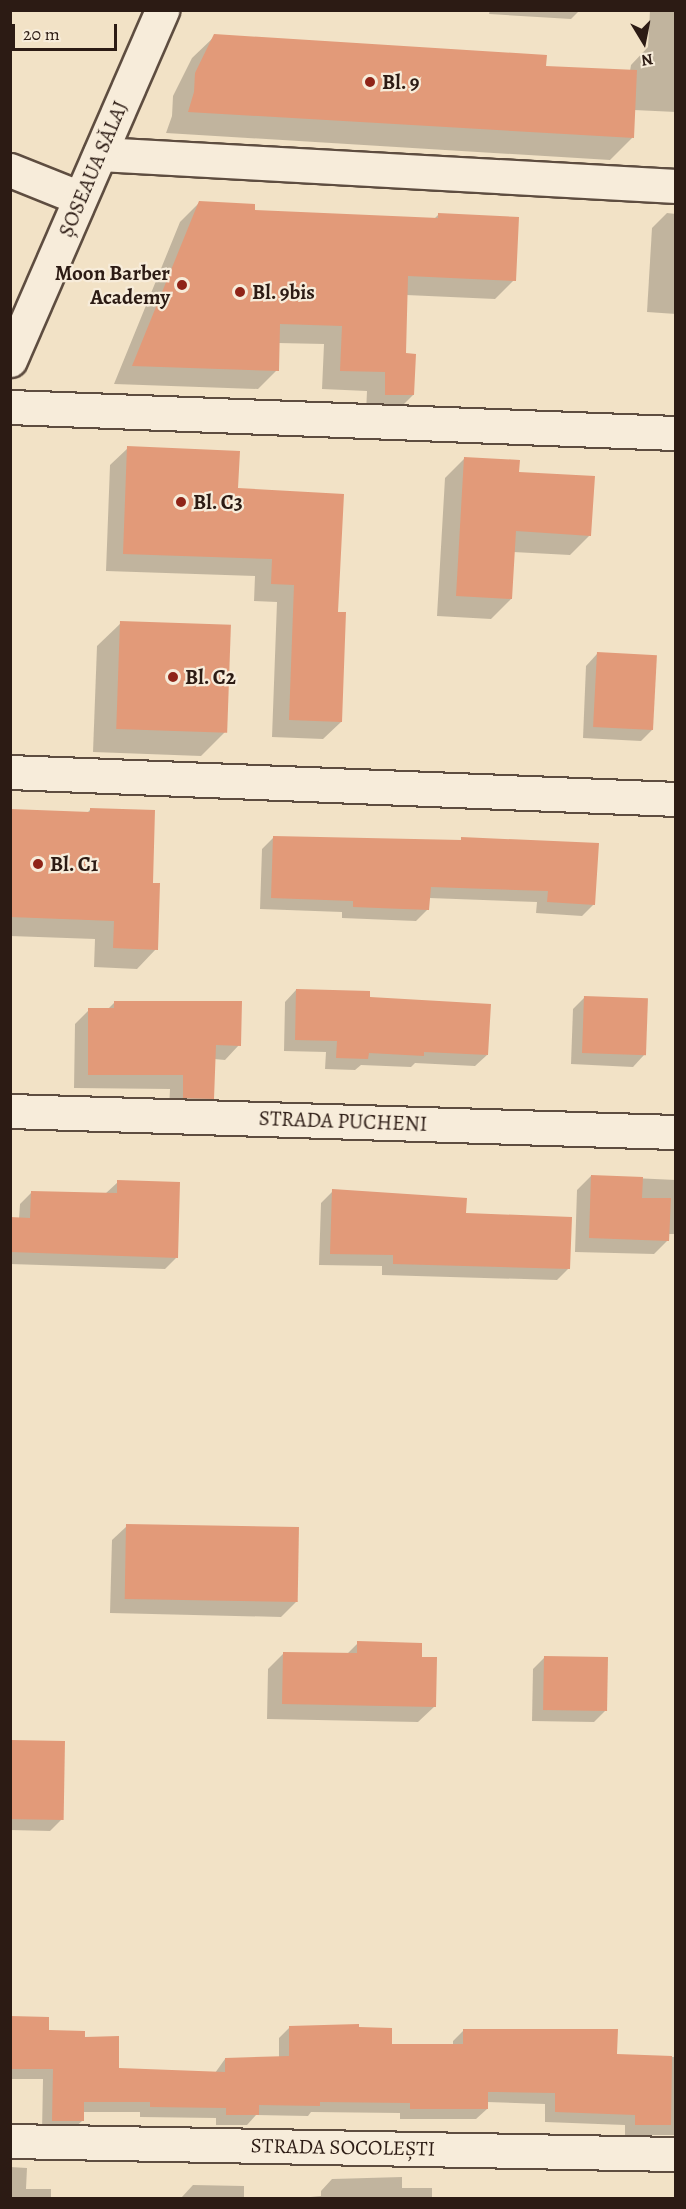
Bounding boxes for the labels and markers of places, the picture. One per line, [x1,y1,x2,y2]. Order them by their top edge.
place label: Bl. 9 [382,69,420,95]
marker: Bl. 9 [363,75,377,89]
place label: Moon Barber Academy [55,260,170,310]
marker: Moon Barber Academy [175,278,189,292]
place label: Bl. 9bis [252,279,315,305]
marker: Bl. 9bis [233,285,247,299]
place label: Bl. C3 [193,489,243,515]
marker: Bl. C3 [174,495,188,509]
place label: Bl. C2 [185,664,236,690]
marker: Bl. C2 [166,670,180,684]
place label: Bl. C1 [50,851,99,877]
marker: Bl. C1 [31,857,45,871]

